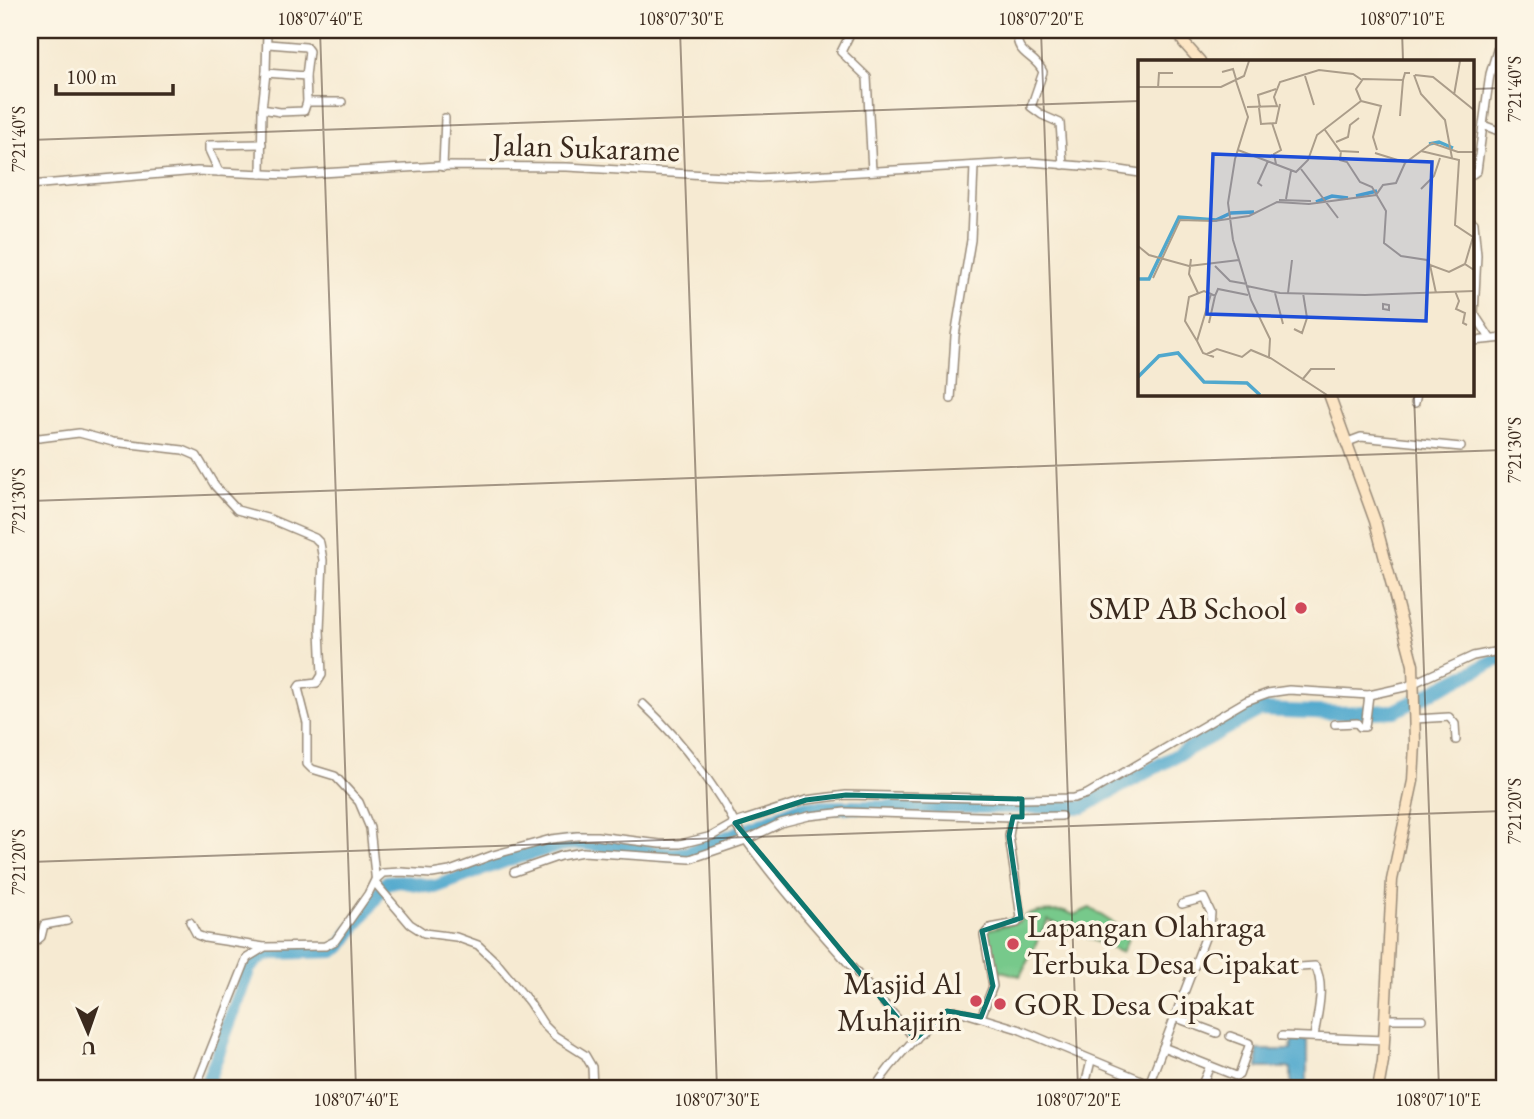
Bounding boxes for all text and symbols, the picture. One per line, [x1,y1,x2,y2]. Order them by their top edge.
text: 108°07'40"E [277,7,363,30]
text: 108°07'30"E [638,7,724,30]
text: 108°07'20"E [998,7,1084,30]
text: 108°07'10"E [1359,7,1445,30]
scale bar [56,52,173,96]
text: 7°21'40"S [1503,56,1526,122]
inset map [1138,60,1474,396]
text: 100 m [66,63,117,90]
text: 7°21'40"S [7,106,30,172]
street label: Jalan Sukarame [488,123,681,171]
text: 7°21'30"S [1503,417,1526,483]
text: 7°21'30"S [7,468,30,534]
place label: SMP AB School [1089,587,1287,629]
marker: SMP AB School [1293,600,1309,616]
text: 7°21'20"S [1503,778,1526,844]
text: 7°21'20"S [7,829,30,895]
place label: Lapangan Olahraga Terbuka Desa Cipakat [1027,905,1299,984]
marker: Lapangan Olahraga Terbuka Desa Cipakat [1005,936,1021,952]
place label: Masjid Al Muhajirin [837,962,962,1041]
place label: GOR Desa Cipakat [1014,983,1254,1025]
marker: Masjid Al Muhajirin [968,993,984,1009]
north arrow [52,996,122,1066]
marker: GOR Desa Cipakat [992,996,1008,1012]
text: U [81,1036,96,1061]
text: 108°07'40"E [313,1088,399,1111]
text: 108°07'30"E [674,1088,760,1111]
text: 108°07'20"E [1035,1088,1121,1111]
text: 108°07'10"E [1395,1088,1481,1111]

